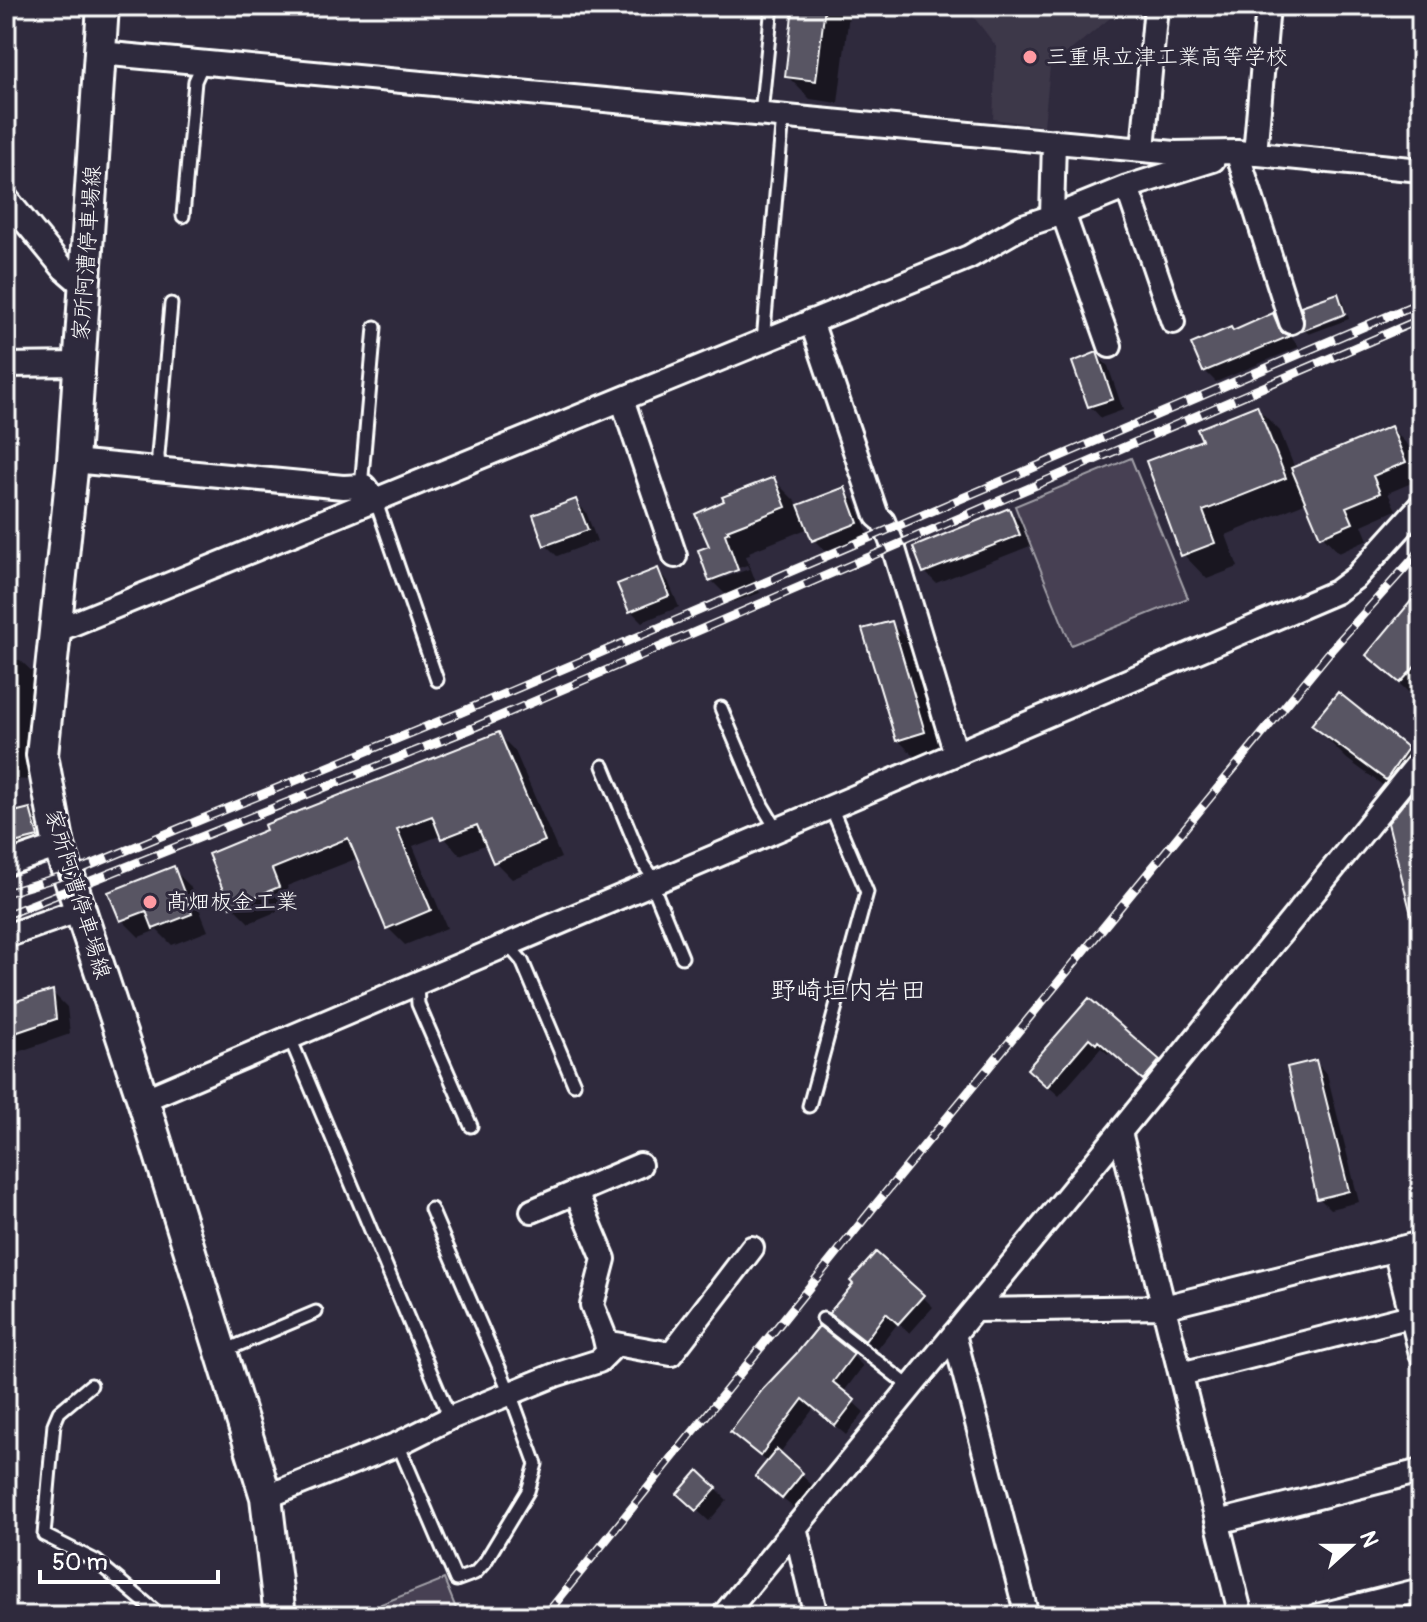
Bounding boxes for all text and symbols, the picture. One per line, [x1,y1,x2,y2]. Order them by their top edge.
place label: 三重県立津工業高等学校 [1046,43,1288,71]
marker: 三重県立津工業高等学校 [1021,48,1039,66]
street label: 家所阿漕停車場線 [67,164,107,342]
street label: 家所阿漕停車場線 [39,806,117,982]
place label: 髙畑板金工業 [166,888,298,916]
marker: 髙畑板金工業 [141,893,159,911]
district label: 野崎垣内岩田 [770,975,926,1007]
north arrow [1311,1506,1391,1586]
text: N [1353,1527,1385,1551]
scale bar [40,1534,218,1584]
text: 50 m [52,1548,108,1577]

